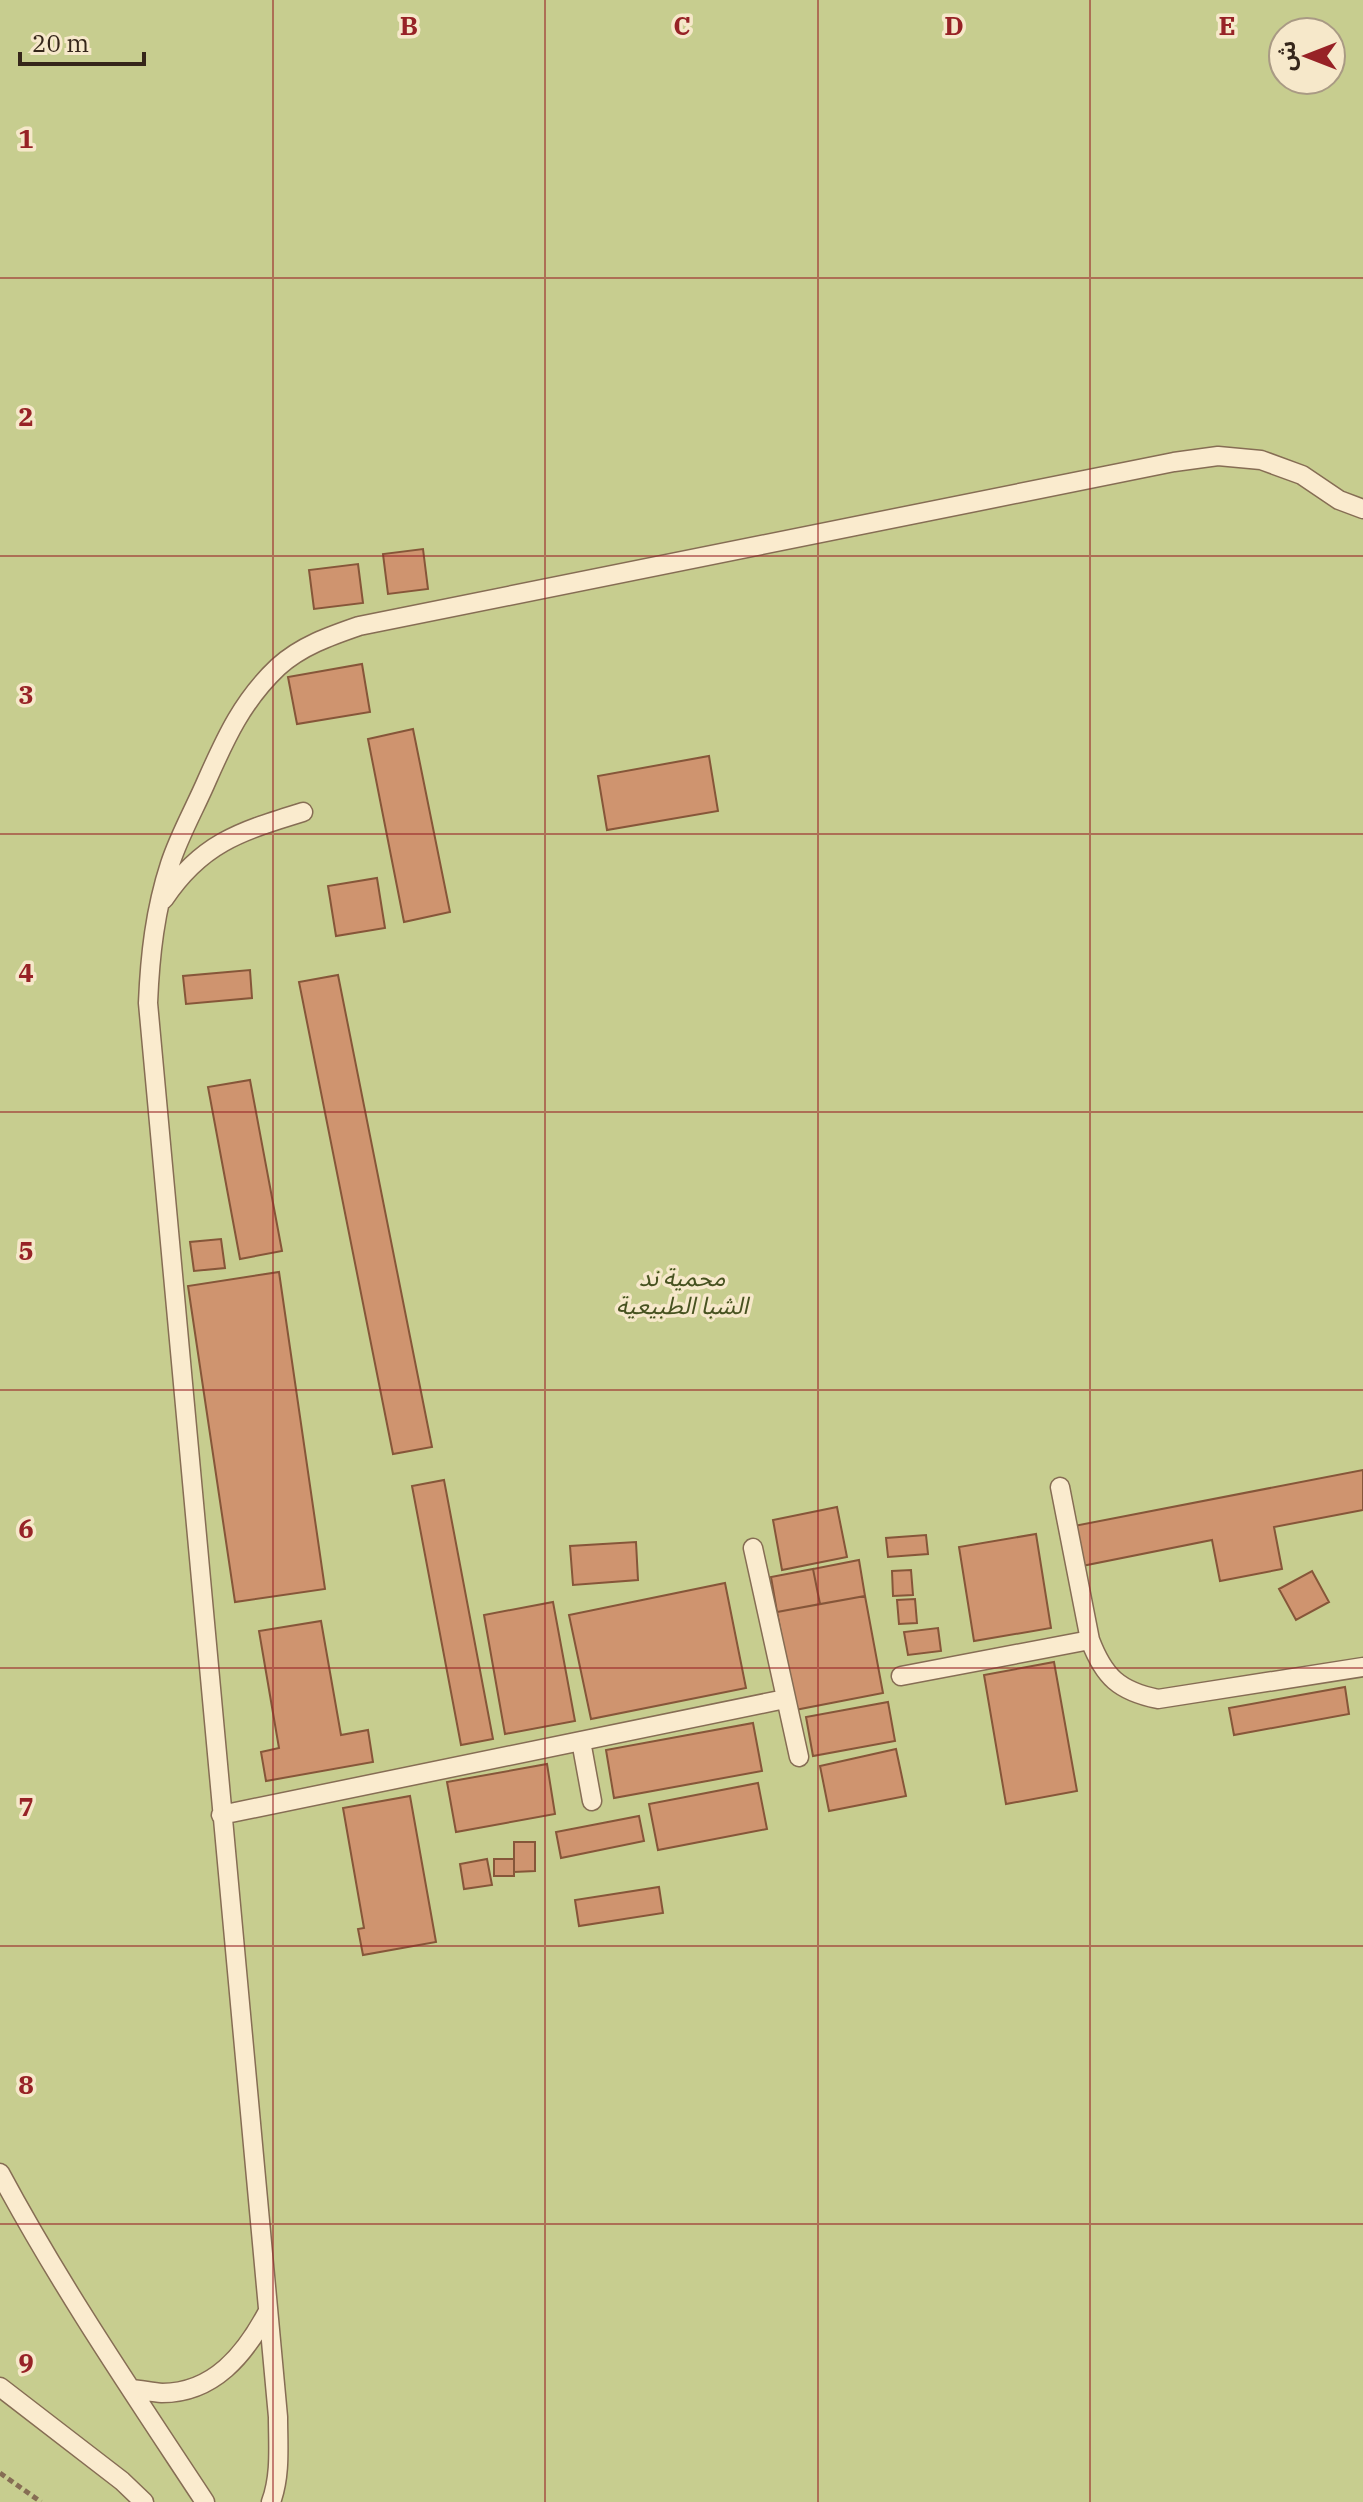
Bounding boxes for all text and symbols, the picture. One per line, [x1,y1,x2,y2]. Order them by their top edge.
text: B [400,8,418,42]
text: C [673,8,691,42]
text: D [944,8,964,42]
text: E [1218,8,1236,42]
scale bar [20,16,144,66]
north arrow [1267,16,1347,96]
text: 20 m [32,27,89,59]
text: ش [1272,41,1301,71]
text: 1 [18,121,34,155]
text: 2 [18,399,34,433]
text: 3 [18,677,34,711]
text: 4 [18,955,34,989]
text: 5 [18,1233,34,1267]
park label: محمية ند الشبا الطبيعية [616,1261,750,1321]
text: 6 [18,1511,34,1545]
text: 7 [18,1789,34,1823]
text: 8 [18,2067,34,2101]
text: 9 [18,2345,34,2379]

